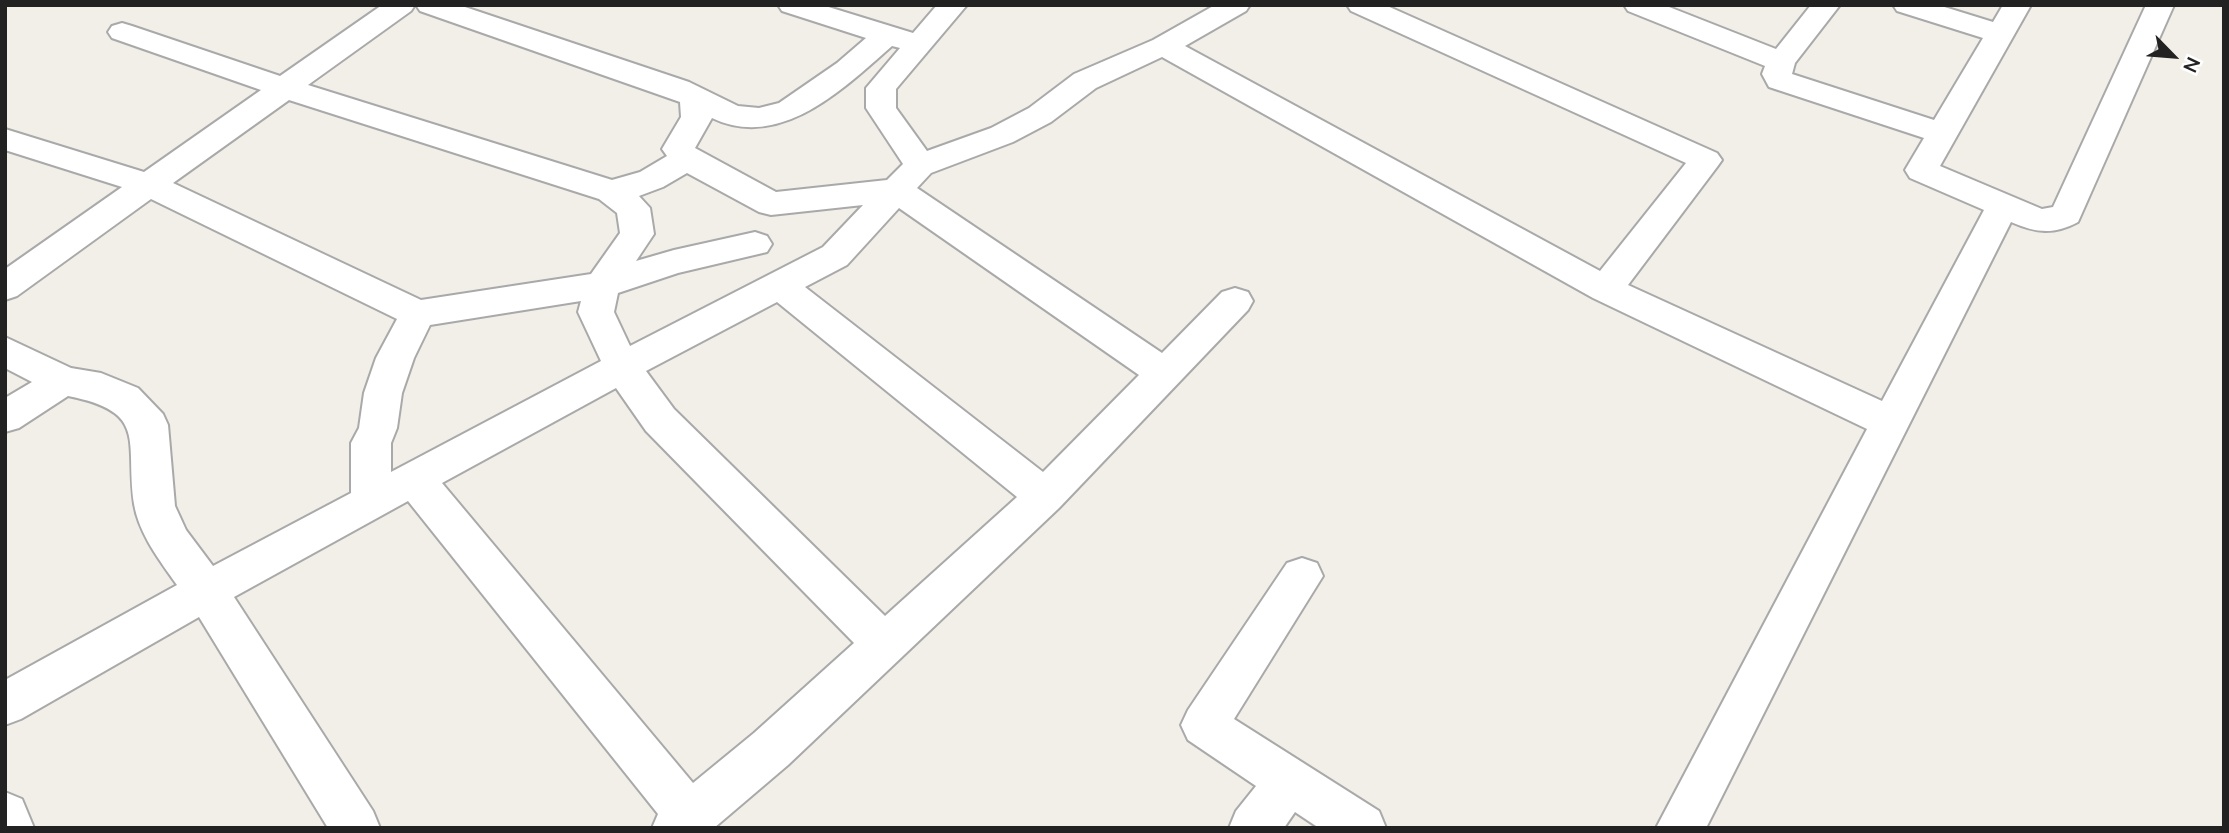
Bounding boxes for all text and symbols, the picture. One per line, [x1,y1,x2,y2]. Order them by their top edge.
north arrow [2138,21,2208,91]
text: N [2178,53,2206,76]

